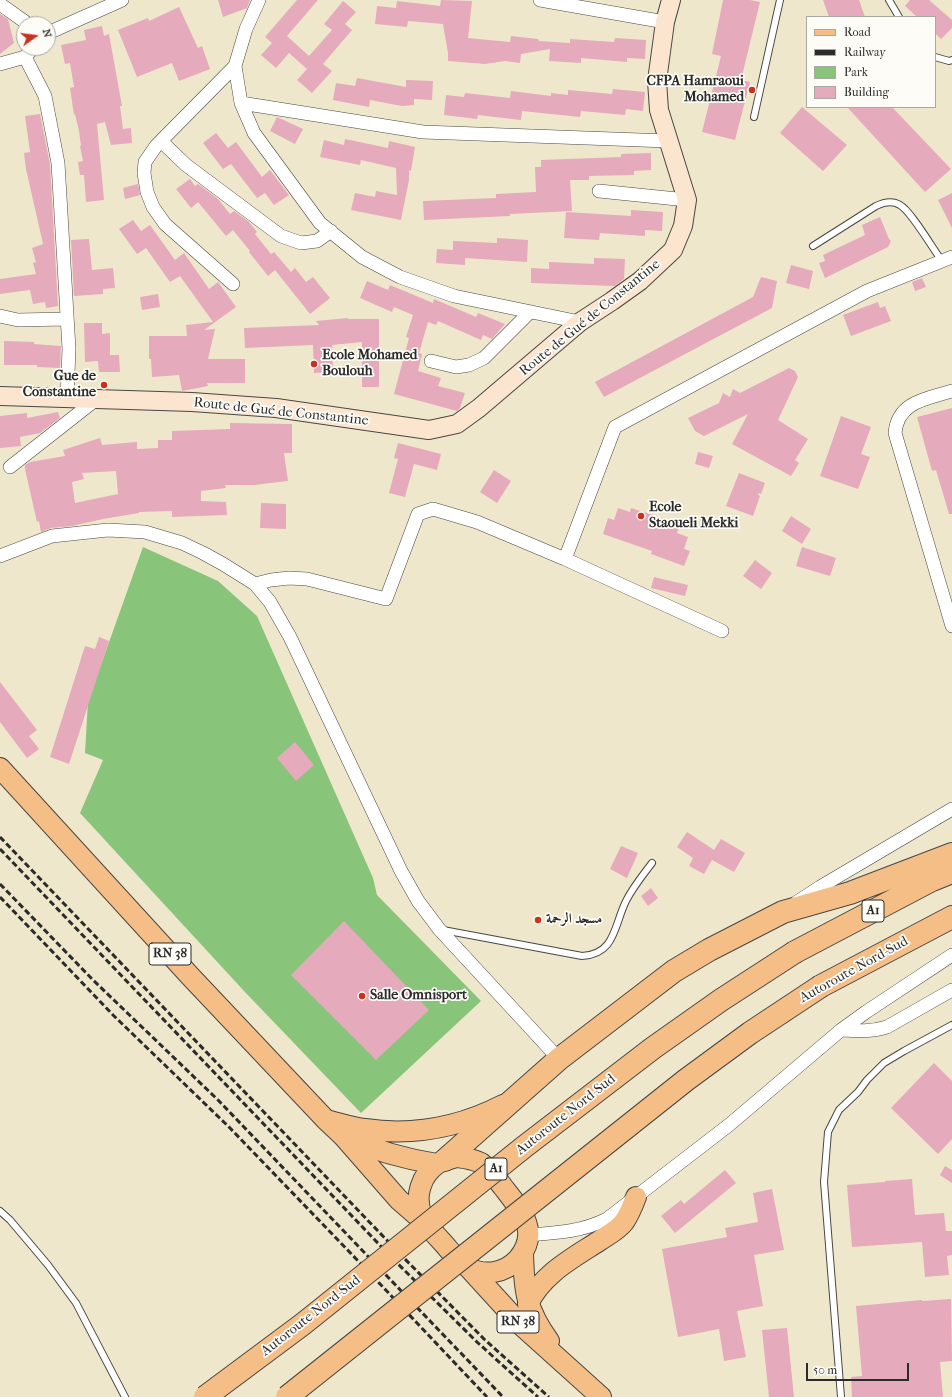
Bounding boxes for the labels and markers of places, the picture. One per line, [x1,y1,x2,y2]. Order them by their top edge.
place label: CFPA Hamraoui Mohamed [646,74,744,106]
marker: CFPA Hamraoui Mohamed [747,85,757,95]
place label: Ecole Mohamed Boulouh [322,348,417,380]
marker: Ecole Mohamed Boulouh [309,359,319,369]
place label: Gue de Constantine [23,369,96,402]
marker: Gue de Constantine [99,380,109,390]
place label: Ecole Staoueli Mekki [649,500,738,532]
marker: Ecole Staoueli Mekki [636,511,646,521]
place label: مسجد الرحمة [546,912,602,928]
marker: مسجد الرحمة [533,915,543,925]
place label: Salle Omnisport [370,988,467,1004]
marker: Salle Omnisport [357,991,367,1001]

